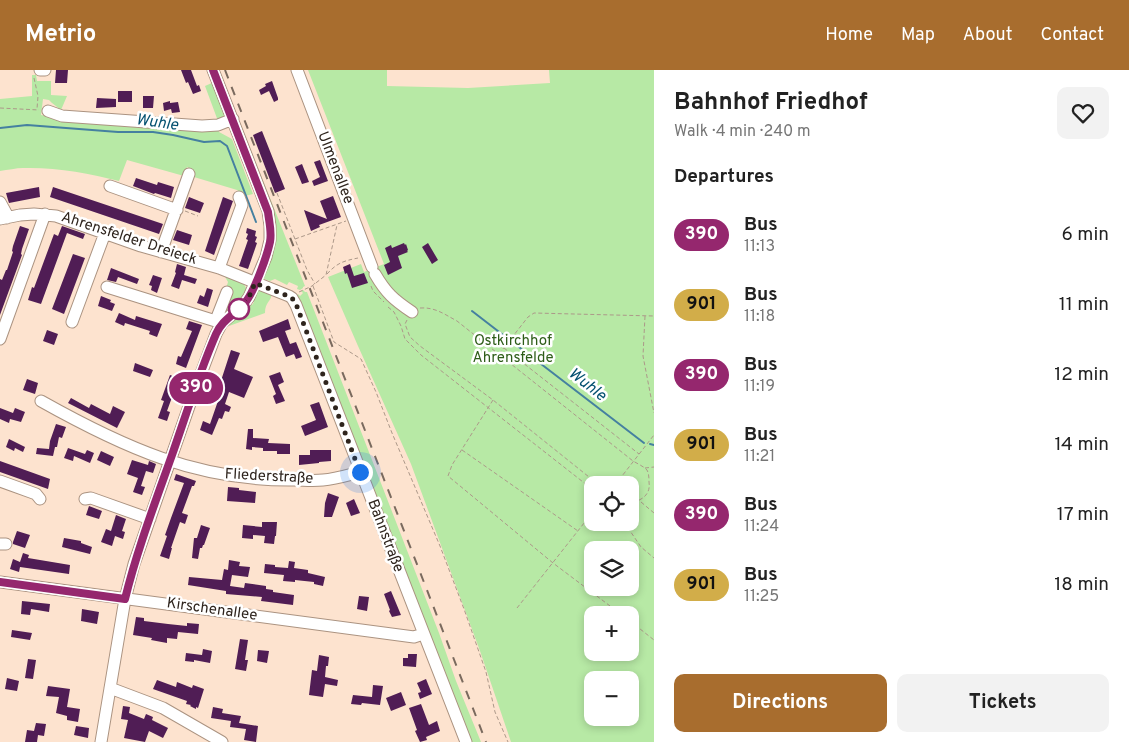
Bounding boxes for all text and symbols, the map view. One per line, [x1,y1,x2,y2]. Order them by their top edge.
text: Metrio [25,20,96,50]
text: Home [825,24,873,47]
text: Map [901,24,935,47]
text: About [963,24,1012,47]
text: Contact [1040,24,1104,47]
button: heart [1057,87,1109,139]
text: Bahnhof Friedhof [674,88,868,118]
water label: Wuhle [135,110,180,136]
text: Walk · 4 min · 240 m [674,122,811,142]
street label: Ulmenallee [312,129,358,207]
text: Departures [674,165,774,189]
street label: Ahrensfelder Dreieck [59,208,199,270]
text: Bus [744,213,778,237]
text: 390 [685,223,718,246]
text: 6 min [1062,223,1109,247]
text: 11:13 [744,237,775,257]
text: Bus [744,283,778,307]
text: 901 [686,293,717,316]
text: 11 min [1059,293,1109,317]
unlabelled marker [228,298,250,320]
text: 11:18 [744,307,775,327]
park label: Ostkirchhof Ahrensfelde [473,332,553,368]
text: Bus [744,353,778,377]
text: 390 [685,363,718,386]
text: 12 min [1054,363,1109,387]
water label: Wuhle [564,364,610,406]
line badge: 390 [167,372,225,404]
text: 390 [179,376,213,399]
text: 11:19 [744,377,775,397]
text: Bus [744,423,778,447]
text: 901 [686,433,717,456]
text: 14 min [1054,433,1109,457]
text: 11:21 [744,447,775,467]
your location [348,460,373,485]
street label: Fliederstraße [224,465,314,489]
map controls [584,476,639,726]
button: locate [584,476,639,531]
text: Bus [744,493,778,517]
street label: Bahnstraße [362,497,408,575]
text: 390 [685,503,718,526]
text: 17 min [1057,503,1109,527]
text: 11:24 [744,517,779,537]
button: layers [584,541,639,596]
text: Bus [744,563,778,587]
text: 901 [686,573,717,596]
text: 18 min [1054,573,1109,597]
text: 11:25 [744,587,779,607]
street label: Kirschenallee [165,594,259,626]
button: + [584,606,639,661]
button: − [584,671,639,726]
button: Directions [674,674,887,732]
button: Tickets [897,674,1109,732]

